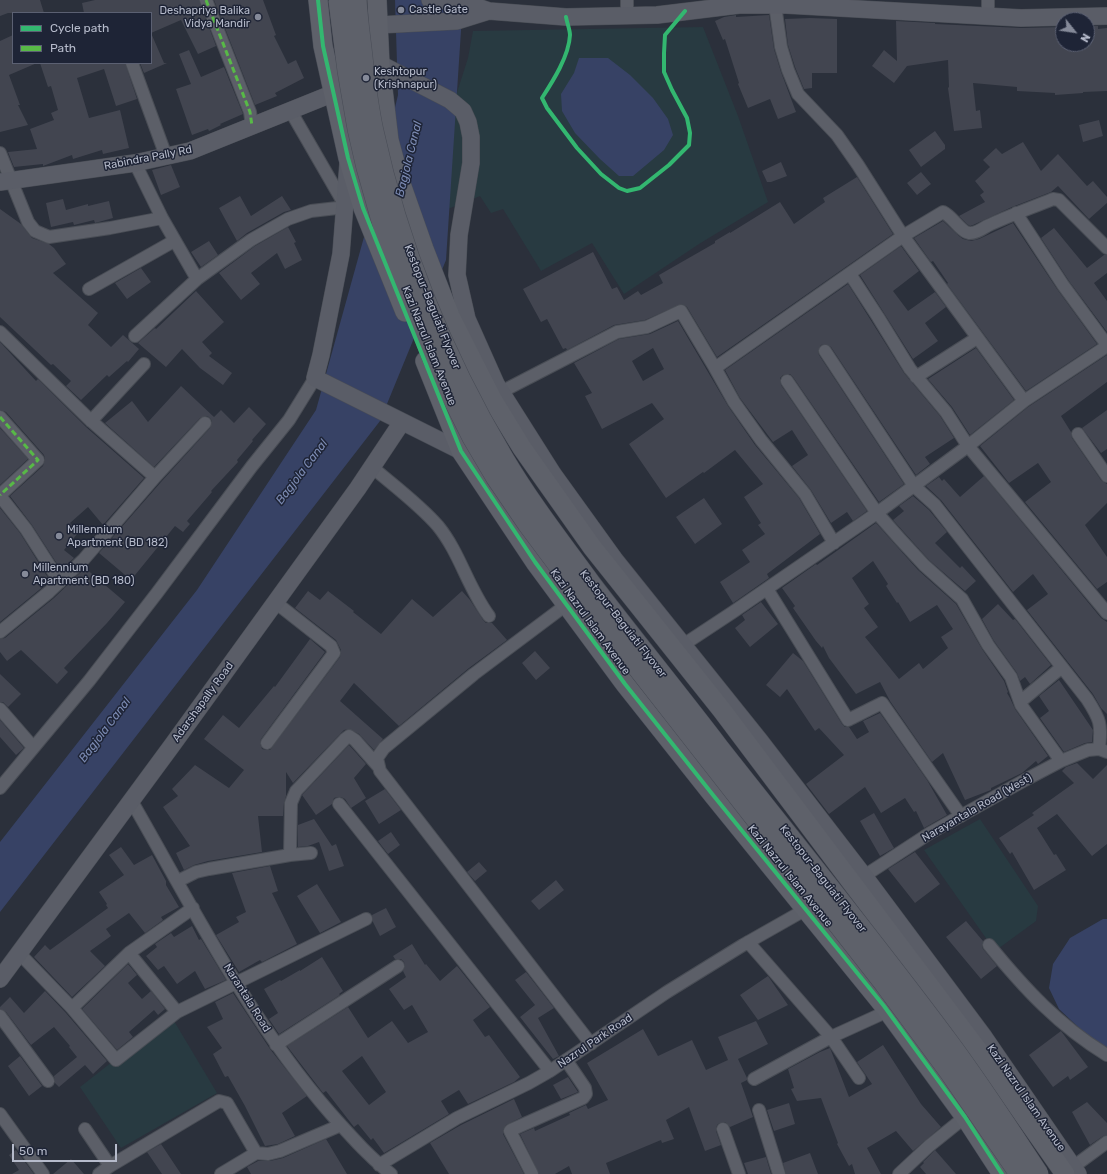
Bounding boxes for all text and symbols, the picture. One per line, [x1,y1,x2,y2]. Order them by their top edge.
place label: Castle Gate [409,3,468,17]
place label: Deshapriya Balika Vidya Mandir [159,4,250,30]
marker: Castle Gate [396,5,406,15]
legend [12,12,152,64]
marker: Deshapriya Balika Vidya Mandir [253,12,263,22]
north arrow [1055,12,1095,52]
text: Cycle path [50,21,109,35]
text: N [1077,31,1093,44]
text: Path [50,41,76,55]
place label: Keshtopur (Krishnapur) [374,65,437,91]
marker: Keshtopur (Krishnapur) [361,73,371,83]
water label: Bagjola Canal [393,120,425,198]
street label: Rabindra Pally Rd [103,143,193,173]
street label: Kestopur-Baguiati Flyover [401,243,463,371]
street label: Kazi Nazrul Islam Avenue [399,284,459,408]
water label: Bagjola Canal [273,437,331,507]
place label: Millennium Apartment (BD 182) [67,523,168,549]
marker: Millennium Apartment (BD 182) [54,531,64,541]
place label: Millennium Apartment (BD 180) [33,561,134,587]
street label: Kazi Nazrul Islam Avenue [547,567,633,677]
street label: Kestopur-Baguiati Flyover [577,568,669,680]
marker: Millennium Apartment (BD 180) [20,569,30,579]
street label: Adarshapally Road [170,660,236,744]
water label: Bagjola Canal [76,695,134,765]
street label: Narayantala Road (West) [920,771,1034,845]
street label: Kazi Nazrul Islam Avenue [745,822,835,930]
street label: Kestopur-Baguiati Flyover [777,823,869,935]
street label: Narantala Road [221,961,273,1035]
street label: Nazrul Park Road [555,1011,635,1071]
street label: Kazi Nazrul Islam Avenue [984,1042,1068,1154]
scale bar [14,1136,119,1162]
text: 50 m [19,1144,47,1158]

